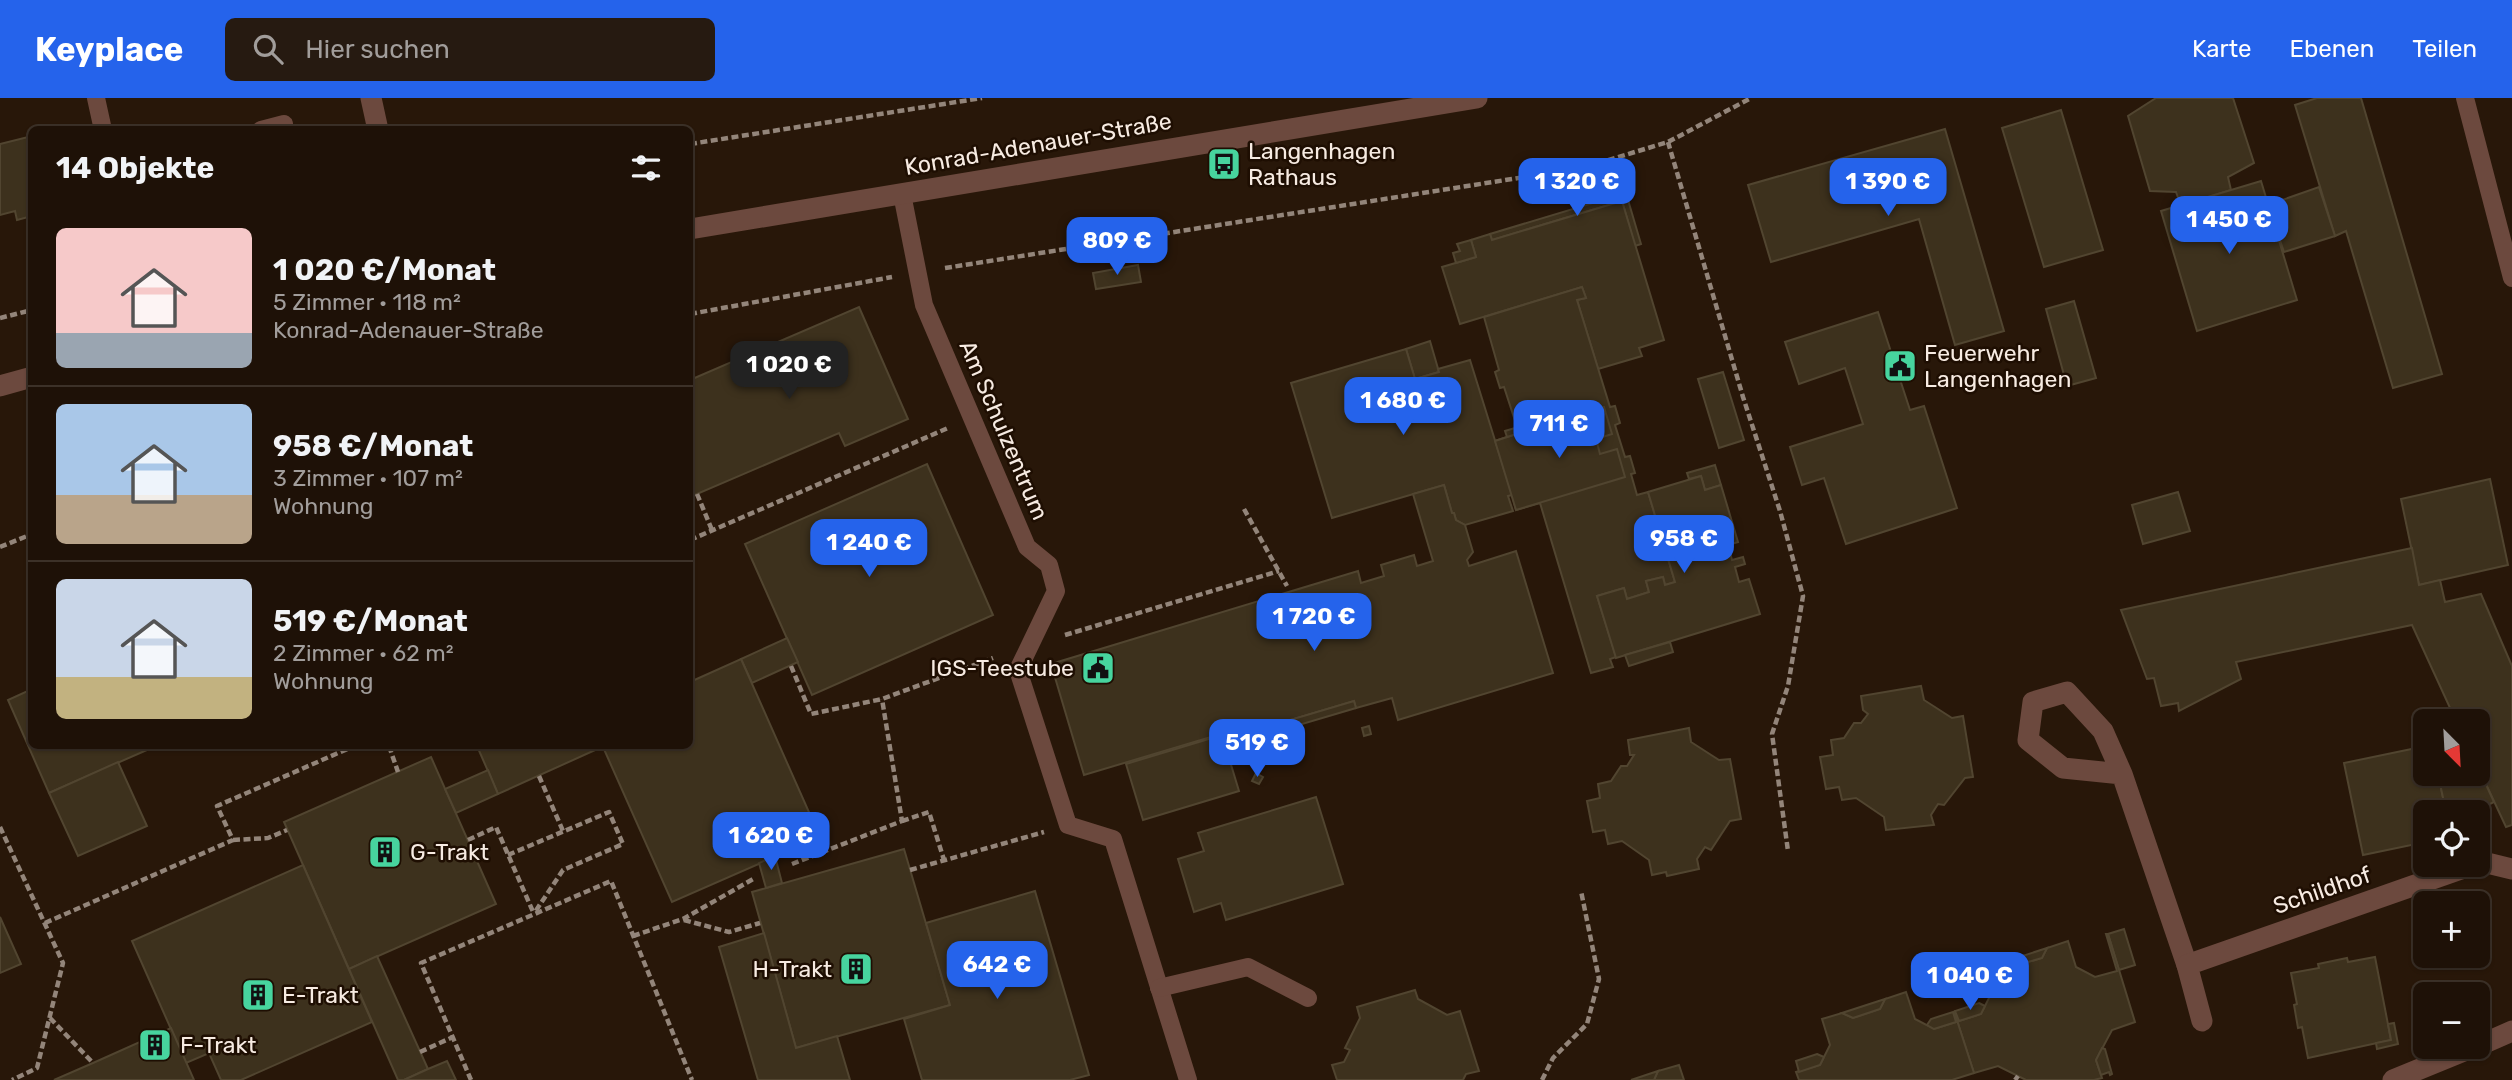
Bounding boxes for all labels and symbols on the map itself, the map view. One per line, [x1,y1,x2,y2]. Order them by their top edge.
street label: Konrad-Adenauer-Straße [902,107,1174,181]
place label: Langenhagen Rathaus [1248,137,1395,191]
bus stop icon: Langenhagen Rathaus [1205,145,1243,183]
pin: 1 320 € [1512,158,1642,218]
pin: 1 390 € [1823,158,1953,218]
pin: 1 450 € [2164,197,2294,256]
pin: 809 € [1068,218,1166,277]
street label: Am Schulzentrum [954,336,1054,524]
place label: Feuerwehr Langenhagen [1924,339,2071,393]
pin: 1 020 € [724,342,854,401]
public building icon: Feuerwehr Langenhagen [1881,347,1919,385]
pin: 1 680 € [1338,378,1468,437]
pin: 711 € [1510,400,1608,460]
pin: 958 € [1635,516,1733,575]
pin: 1 240 € [804,519,934,579]
pin: 1 720 € [1249,594,1379,653]
public building icon: IGS-Teestube [1079,649,1117,687]
place label: IGS-Teestube [930,654,1074,682]
north arrow [2413,709,2490,786]
pin: 519 € [1208,720,1306,779]
pin: 1 620 € [706,812,836,872]
building icon: G-Trakt [366,833,404,871]
place label: G-Trakt [410,838,489,866]
street label: Schildhof [2269,860,2375,920]
pin: 642 € [948,942,1046,1001]
building icon: H-Trakt [837,950,875,988]
pin: 1 040 € [1905,953,2035,1012]
place label: H-Trakt [753,955,832,983]
building icon: E-Trakt [239,976,277,1014]
place label: E-Trakt [282,981,359,1009]
building icon: F-Trakt [136,1026,174,1064]
place label: F-Trakt [180,1031,256,1059]

